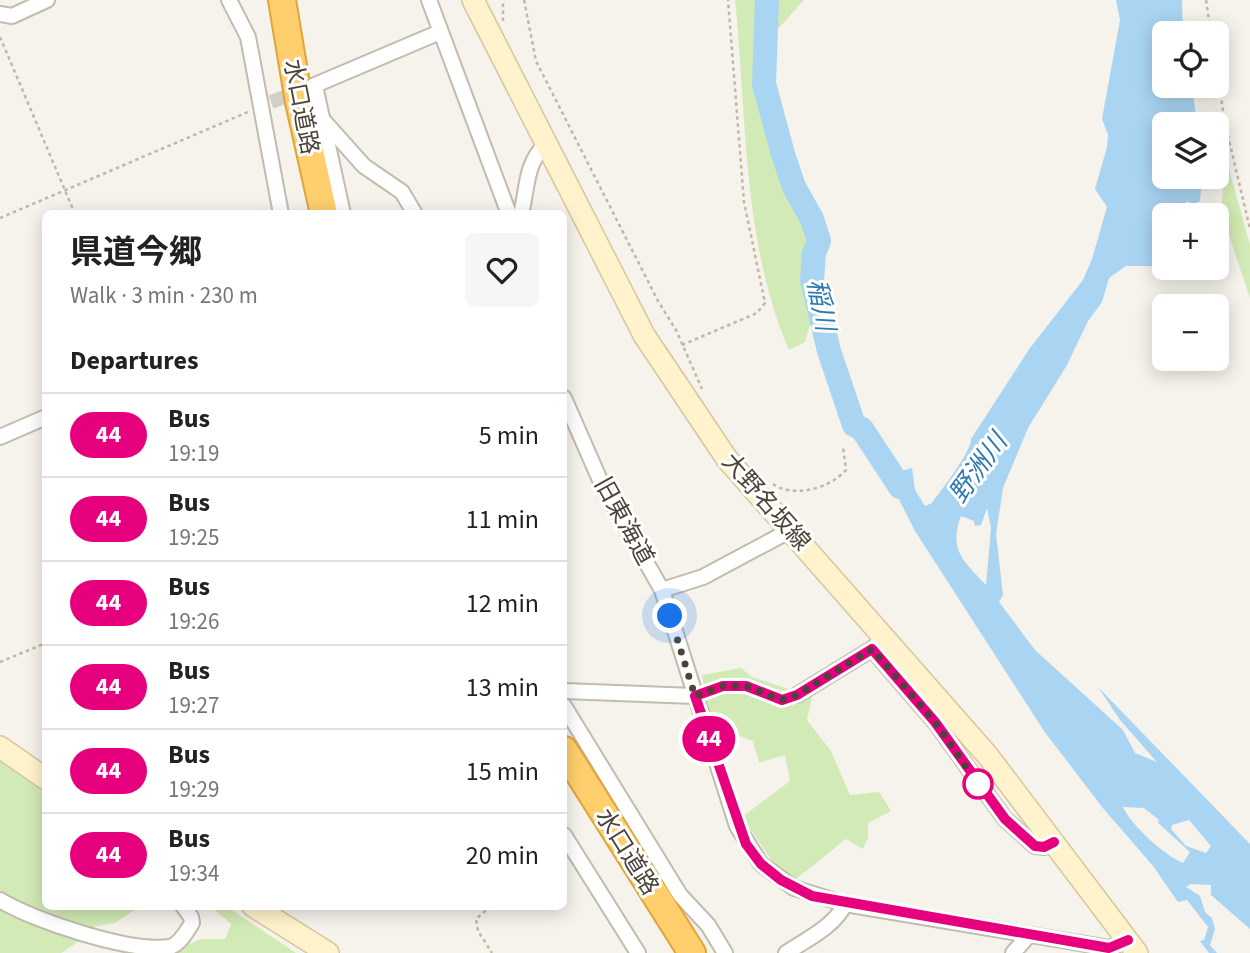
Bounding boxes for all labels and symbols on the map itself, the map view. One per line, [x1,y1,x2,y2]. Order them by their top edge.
street label: 水口道路 [275,57,327,157]
water label: 稲川 [798,276,845,337]
water label: 野洲川 [940,423,1018,510]
street label: 大野名坂線 [713,445,819,559]
street label: 旧東海道 [585,471,663,571]
your location [652,598,687,633]
line badge: 44 [678,716,740,762]
unlabelled marker [963,769,993,799]
street label: 水口道路 [587,802,667,902]

